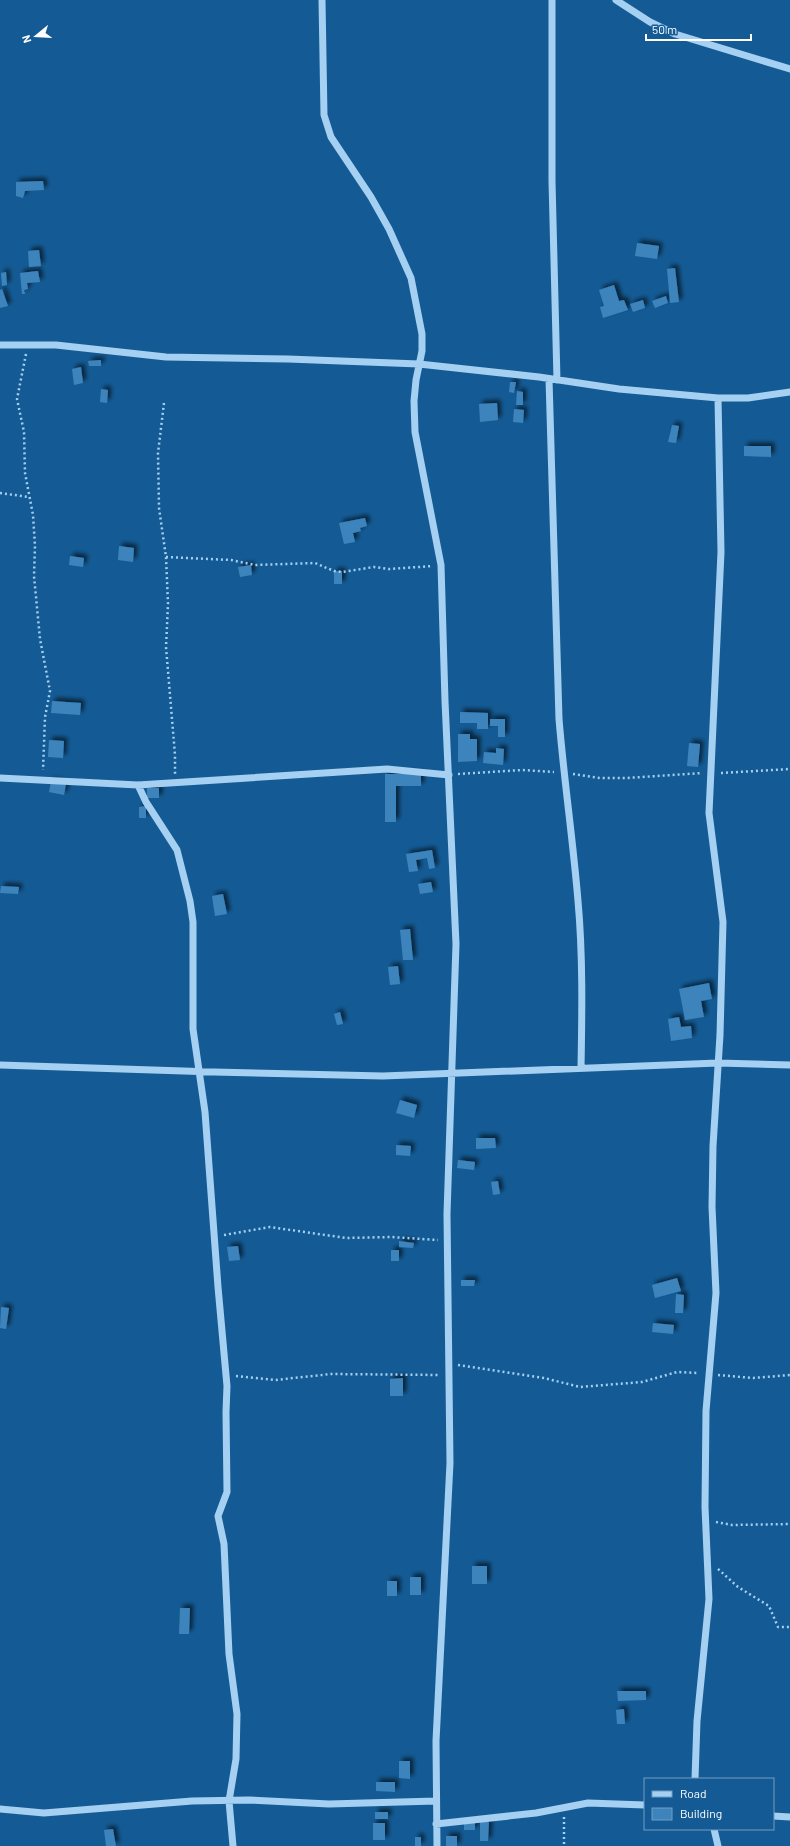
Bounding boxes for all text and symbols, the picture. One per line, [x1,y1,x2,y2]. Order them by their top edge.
north arrow [16,16,56,56]
scale bar [646,16,751,42]
text: 50 m [652,22,677,36]
text: N [19,34,33,45]
legend [644,1778,774,1830]
text: Road [680,1786,707,1800]
text: Building [680,1806,722,1820]

